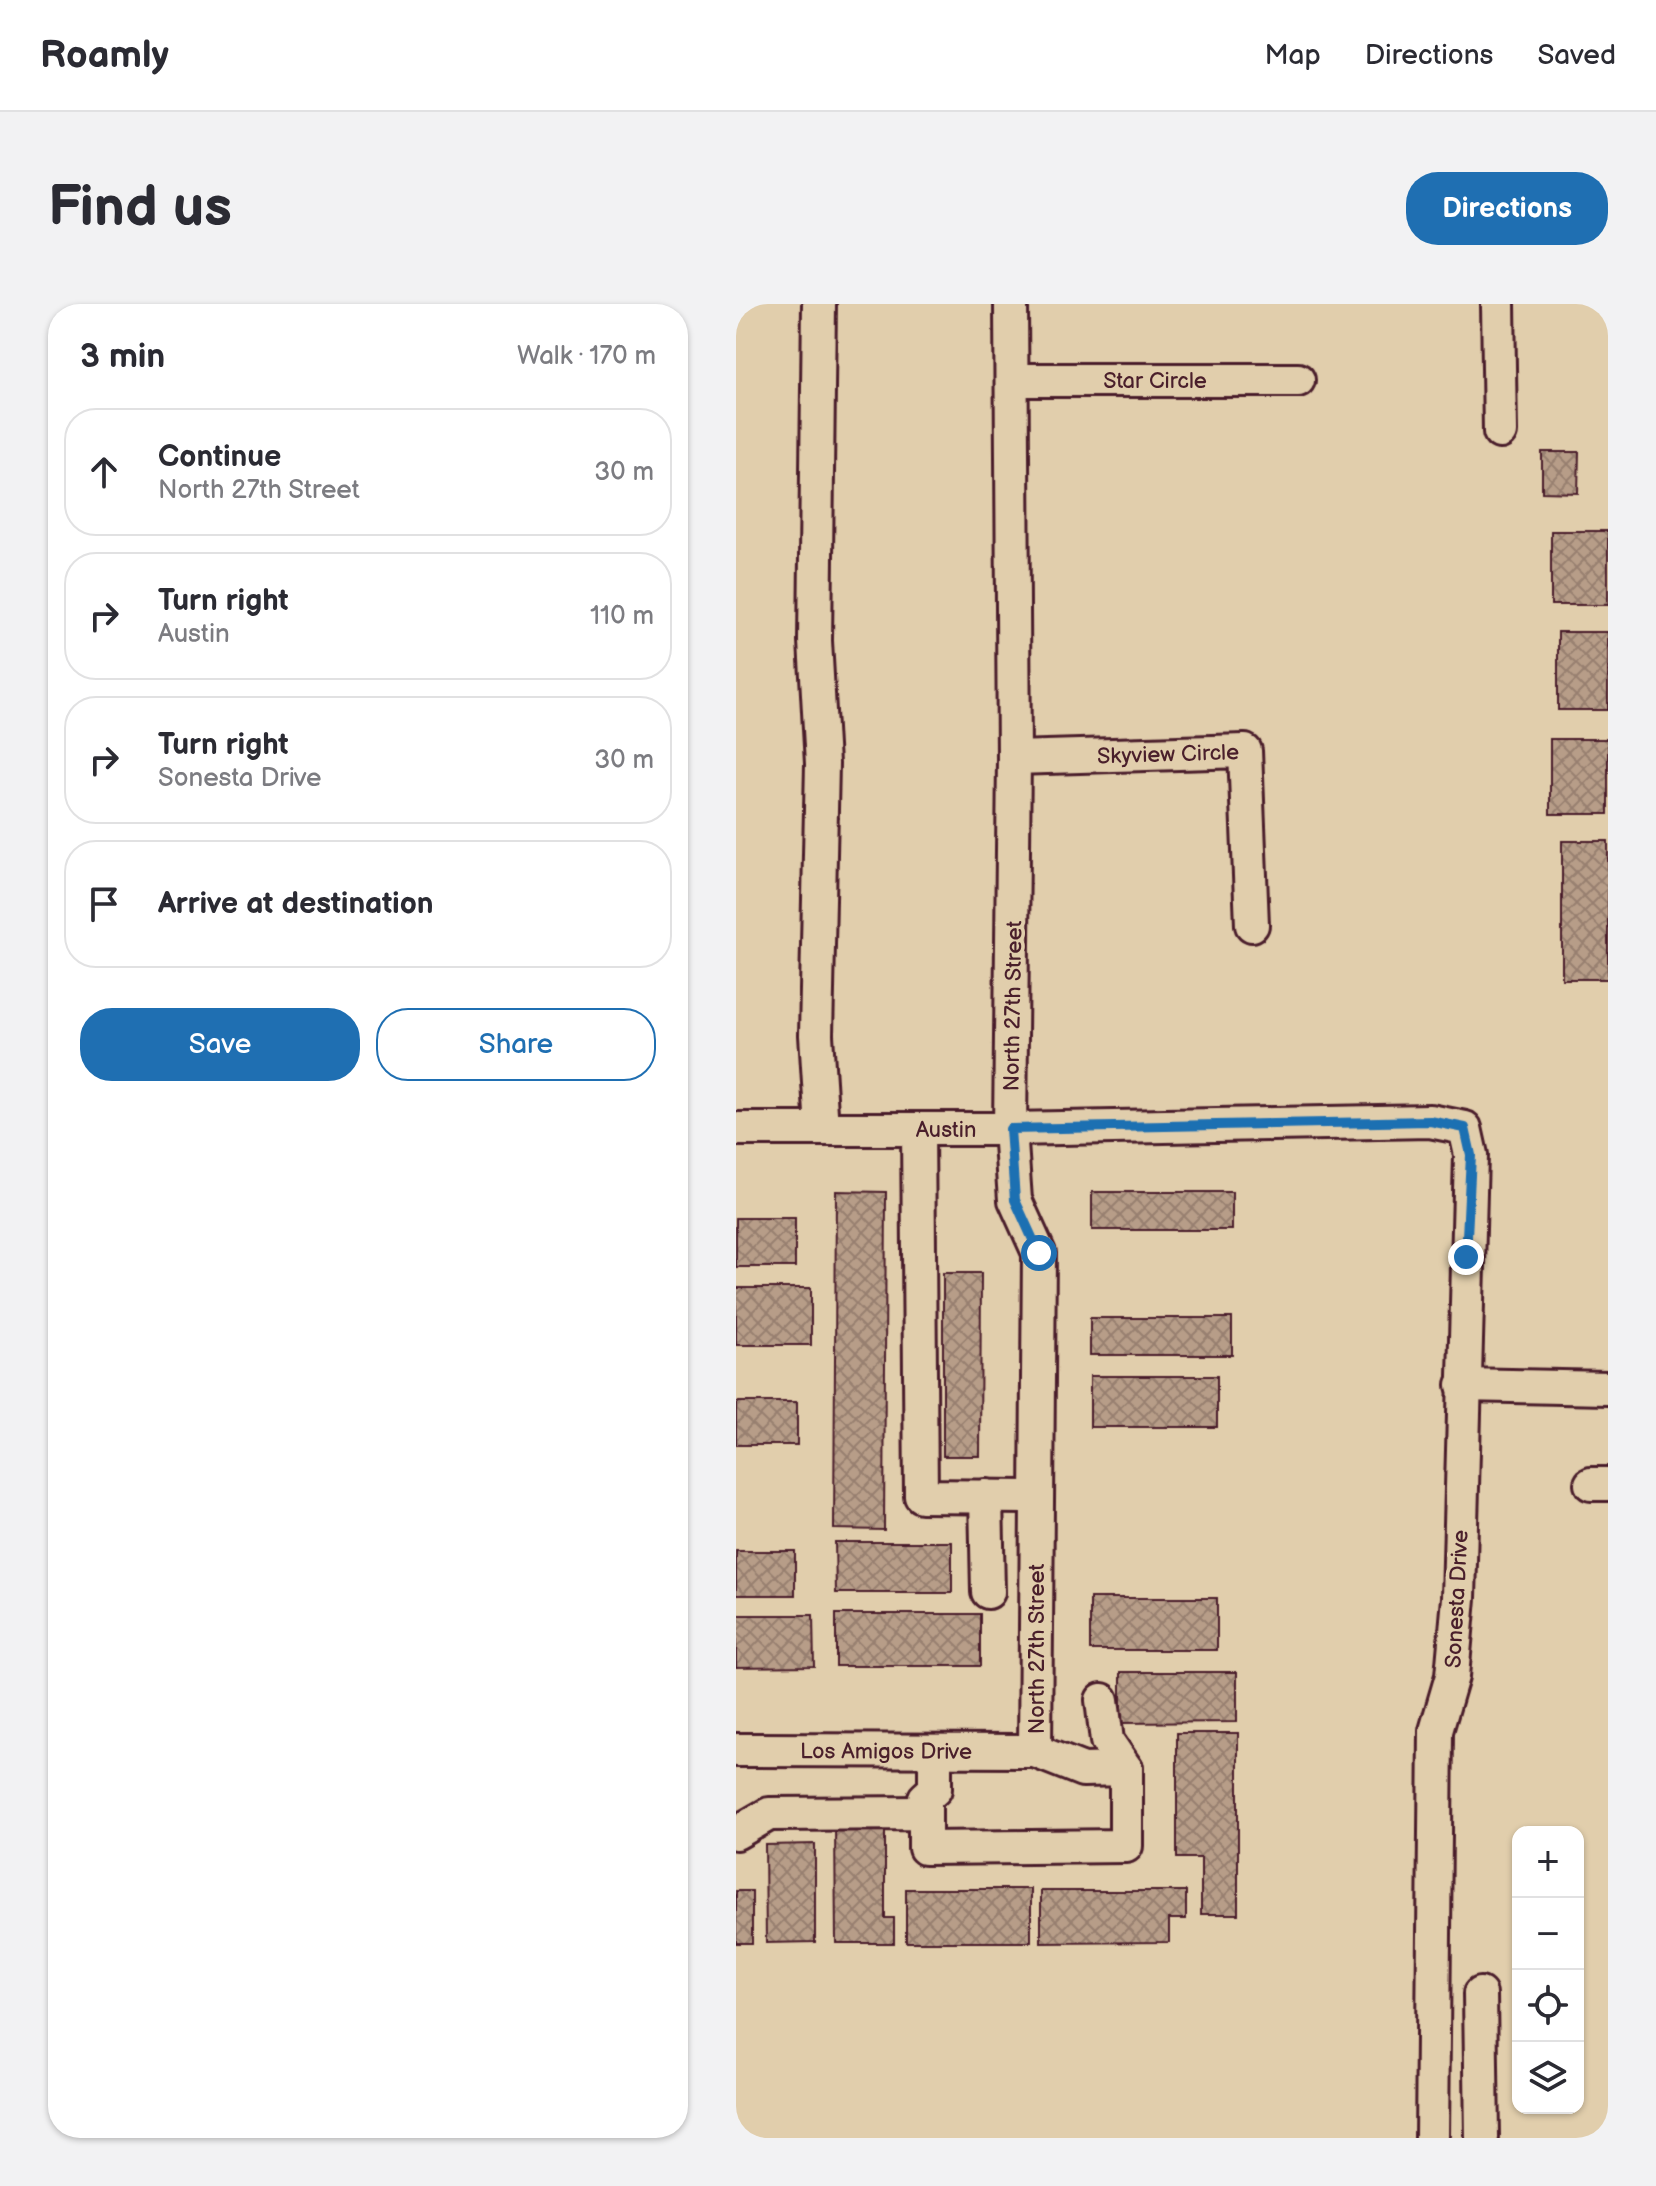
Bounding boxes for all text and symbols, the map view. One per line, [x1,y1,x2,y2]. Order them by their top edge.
text: Roamly [40,33,169,78]
text: Map [1264,39,1321,72]
text: Directions [1365,39,1493,72]
text: Saved [1537,39,1616,72]
button: Directions [1406,172,1608,245]
text: Find us [48,175,232,242]
text: 3 min [80,336,165,377]
text: Walk · 170 m [517,341,656,372]
street label: Star Circle [1103,368,1207,395]
text: Continue [158,439,281,475]
icon: ahead [82,450,126,494]
text: 30 m [594,457,654,488]
text: North 27th Street [158,475,360,506]
text: Turn right [158,583,289,619]
icon: right [82,594,126,638]
text: 110 m [590,601,654,632]
text: Austin [158,619,230,650]
text: Turn right [158,727,289,763]
icon: right [82,738,126,782]
street label: Skyview Circle [1097,739,1239,770]
text: 30 m [594,745,654,776]
text: Sonesta Drive [158,763,322,794]
icon: arrive [82,882,126,926]
text: Arrive at destination [158,886,434,922]
street label: North 27th Street [999,920,1028,1092]
button: Save [80,1008,360,1081]
button: Share [376,1008,656,1081]
street label: Austin [916,1117,976,1144]
route start [1021,1235,1057,1271]
route end [1448,1239,1484,1275]
street label: Sonesta Drive [1440,1529,1475,1669]
street label: North 27th Street [1024,1563,1051,1734]
street label: Los Amigos Drive [800,1738,972,1766]
map controls [1512,1826,1584,2114]
button: + [1512,1826,1584,1898]
button: − [1512,1898,1584,1970]
button: locate [1512,1970,1584,2042]
button: layers [1512,2042,1584,2114]

